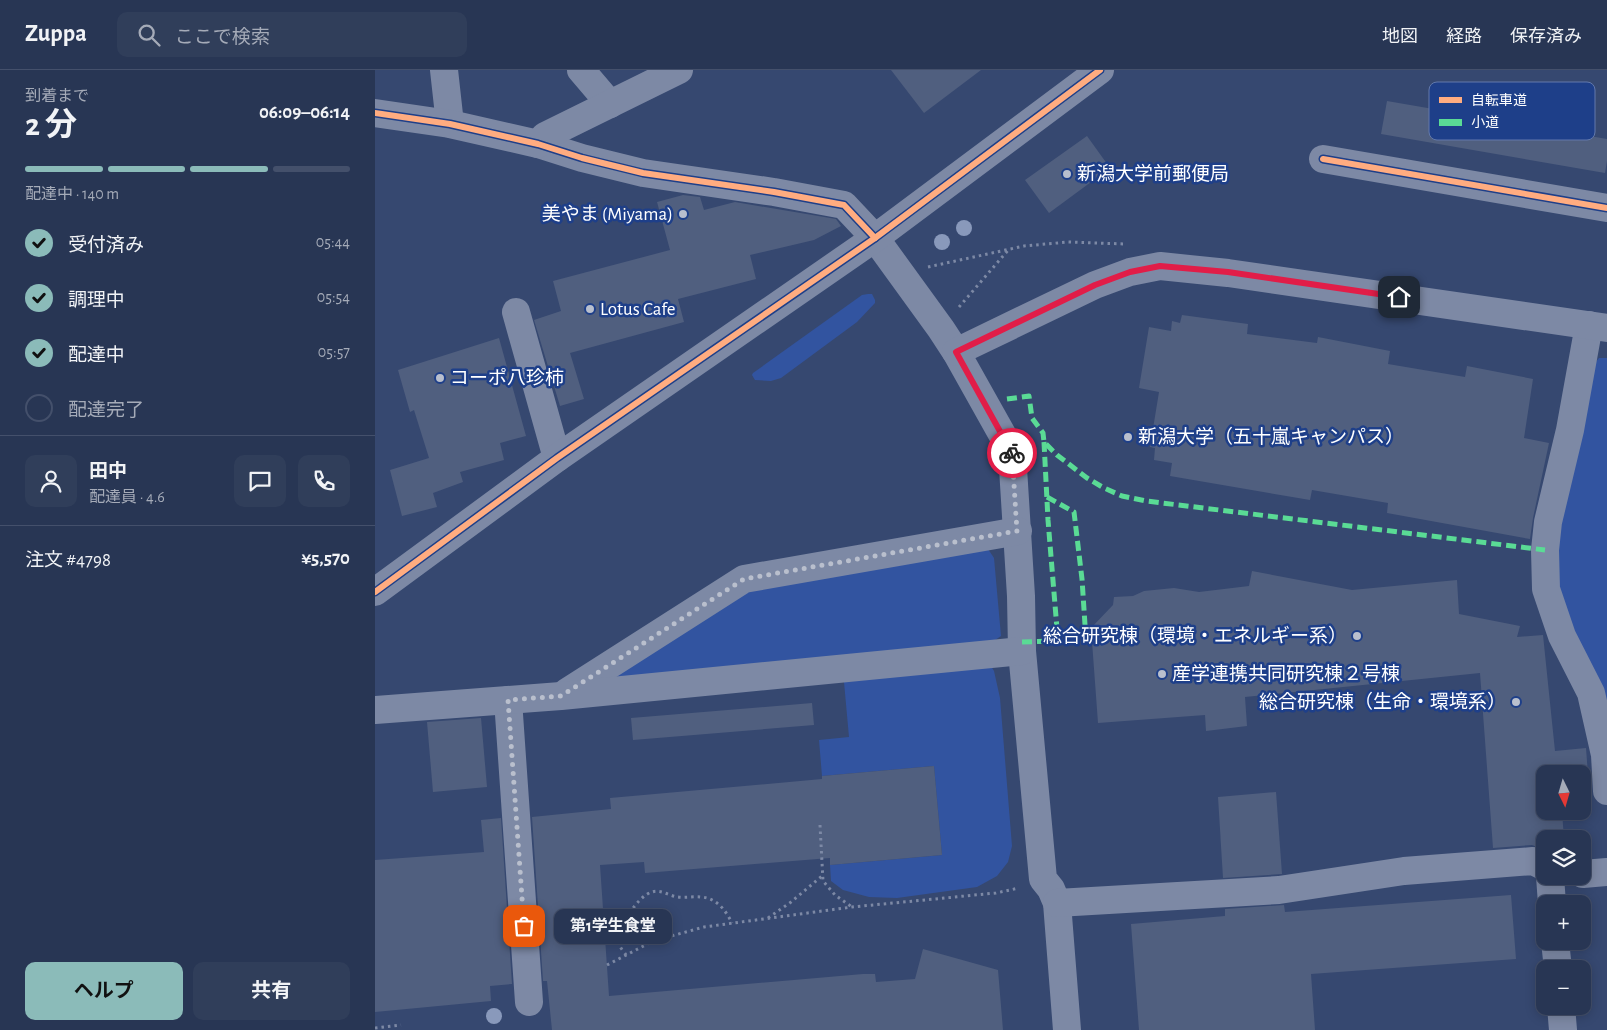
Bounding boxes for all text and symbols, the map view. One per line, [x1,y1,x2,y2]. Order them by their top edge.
search box [117,12,467,57]
icon: search [135,21,163,49]
text: Zuppa [25,22,87,46]
text: ここで検索 [175,28,270,47]
text: 地図 [1382,28,1418,46]
text: 経路 [1446,28,1482,46]
text: 保存済み [1510,28,1582,46]
legend [1429,82,1595,140]
text: 到着まで [25,88,89,104]
text: 自転車道 [1471,93,1527,108]
text: 06:09–06:14 [259,103,350,122]
text: 2 分 [25,109,77,141]
text: 小道 [1471,115,1499,130]
place label: 新潟大学前郵便局 [1077,163,1229,184]
marker: 新潟大学前郵便局 [1061,168,1073,180]
text: 配達中 · 140 m [25,186,119,202]
place label: 美やま (Miyama) [542,204,673,224]
marker: 美やま (Miyama) [677,208,689,220]
icon: check [25,229,53,257]
text: 05:44 [316,234,350,250]
text: 受付済み [68,236,144,255]
pin [1378,276,1420,318]
icon: home [1385,283,1413,311]
icon: check [25,284,53,312]
text: 05:54 [317,289,350,305]
text: 調理中 [68,291,125,310]
place label: Lotus Cafe [600,300,676,319]
marker: Lotus Cafe [584,303,596,315]
icon: check [25,339,53,367]
text: 05:57 [318,344,350,360]
text: 配達中 [68,346,125,365]
place label: コーポ八珍柿 [450,367,564,388]
marker: コーポ八珍柿 [434,372,446,384]
text: 配達完了 [68,401,144,420]
place label: 新潟大学（五十嵐キャンパス） [1138,426,1404,447]
courier [987,428,1037,478]
marker: 新潟大学（五十嵐キャンパス） [1122,431,1134,443]
icon: bike [998,439,1026,467]
button: person [25,455,77,507]
button: chat [234,455,286,507]
button: phone [298,455,350,507]
text: 田中 [89,462,127,481]
text: 配達員 · 4.6 [89,489,165,505]
text: ¥5,570 [301,549,350,568]
text: 注文 #4798 [25,551,111,570]
place label: 総合研究棟（環境・エネルギー系） [1043,625,1347,646]
marker: 総合研究棟（環境・エネルギー系） [1351,630,1363,642]
place label: 産学連携共同研究棟２号棟 [1172,663,1400,684]
marker: 産学連携共同研究棟２号棟 [1156,668,1168,680]
place label: 総合研究棟（生命・環境系） [1259,691,1506,712]
marker: 総合研究棟（生命・環境系） [1510,696,1522,708]
north arrow [1536,765,1591,820]
map controls [1536,765,1591,1015]
button: layers [1536,830,1591,885]
button: + [1536,895,1591,950]
pin [503,905,545,947]
callout: 第1学生食堂 [554,908,671,944]
icon: bag [510,912,538,940]
text: 第1学生食堂 [570,918,656,934]
button: − [1536,960,1591,1015]
button: ヘルプ [25,962,183,1020]
button: 共有 [193,962,350,1020]

